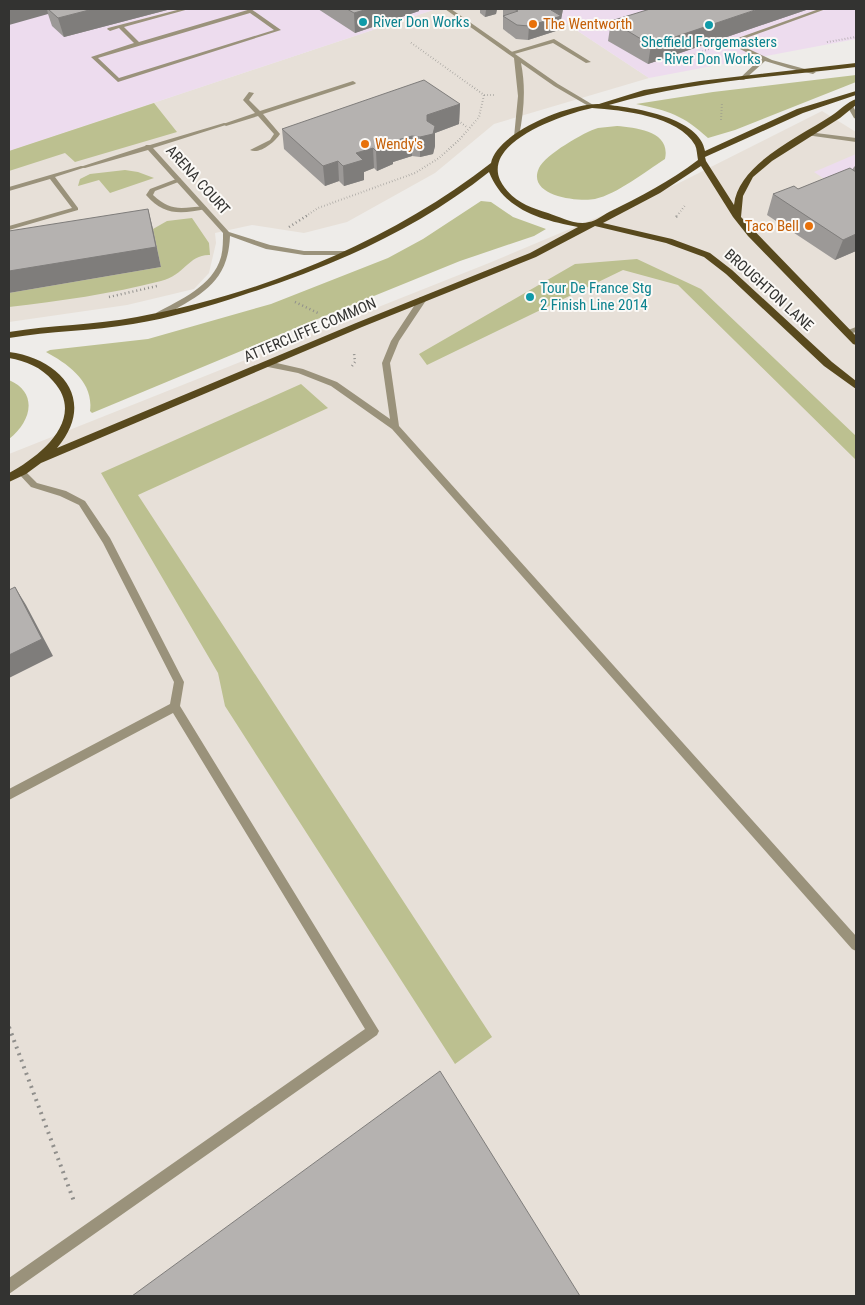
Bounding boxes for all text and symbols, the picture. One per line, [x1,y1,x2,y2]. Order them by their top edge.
place label: River Don Works [373,13,470,31]
place label: The Wentworth [543,15,632,33]
marker: River Don Works [357,16,369,28]
marker: The Wentworth [527,18,539,30]
marker: Sheffield Forgemasters - River Don Works [703,19,715,31]
place label: Sheffield Forgemasters - River Don Works [641,33,777,68]
place label: Wendy's [375,135,423,153]
marker: Wendy's [359,138,371,150]
street label: ARENA COURT [162,142,234,218]
place label: Taco Bell [745,217,799,235]
marker: Taco Bell [803,220,815,232]
street label: BROUGHTON LANE [721,245,817,335]
place label: Tour De France Stg 2 Finish Line 2014 [540,279,652,314]
marker: Tour De France Stg 2 Finish Line 2014 [524,291,536,303]
street label: ATTERCLIFFE COMMON [241,294,379,366]

